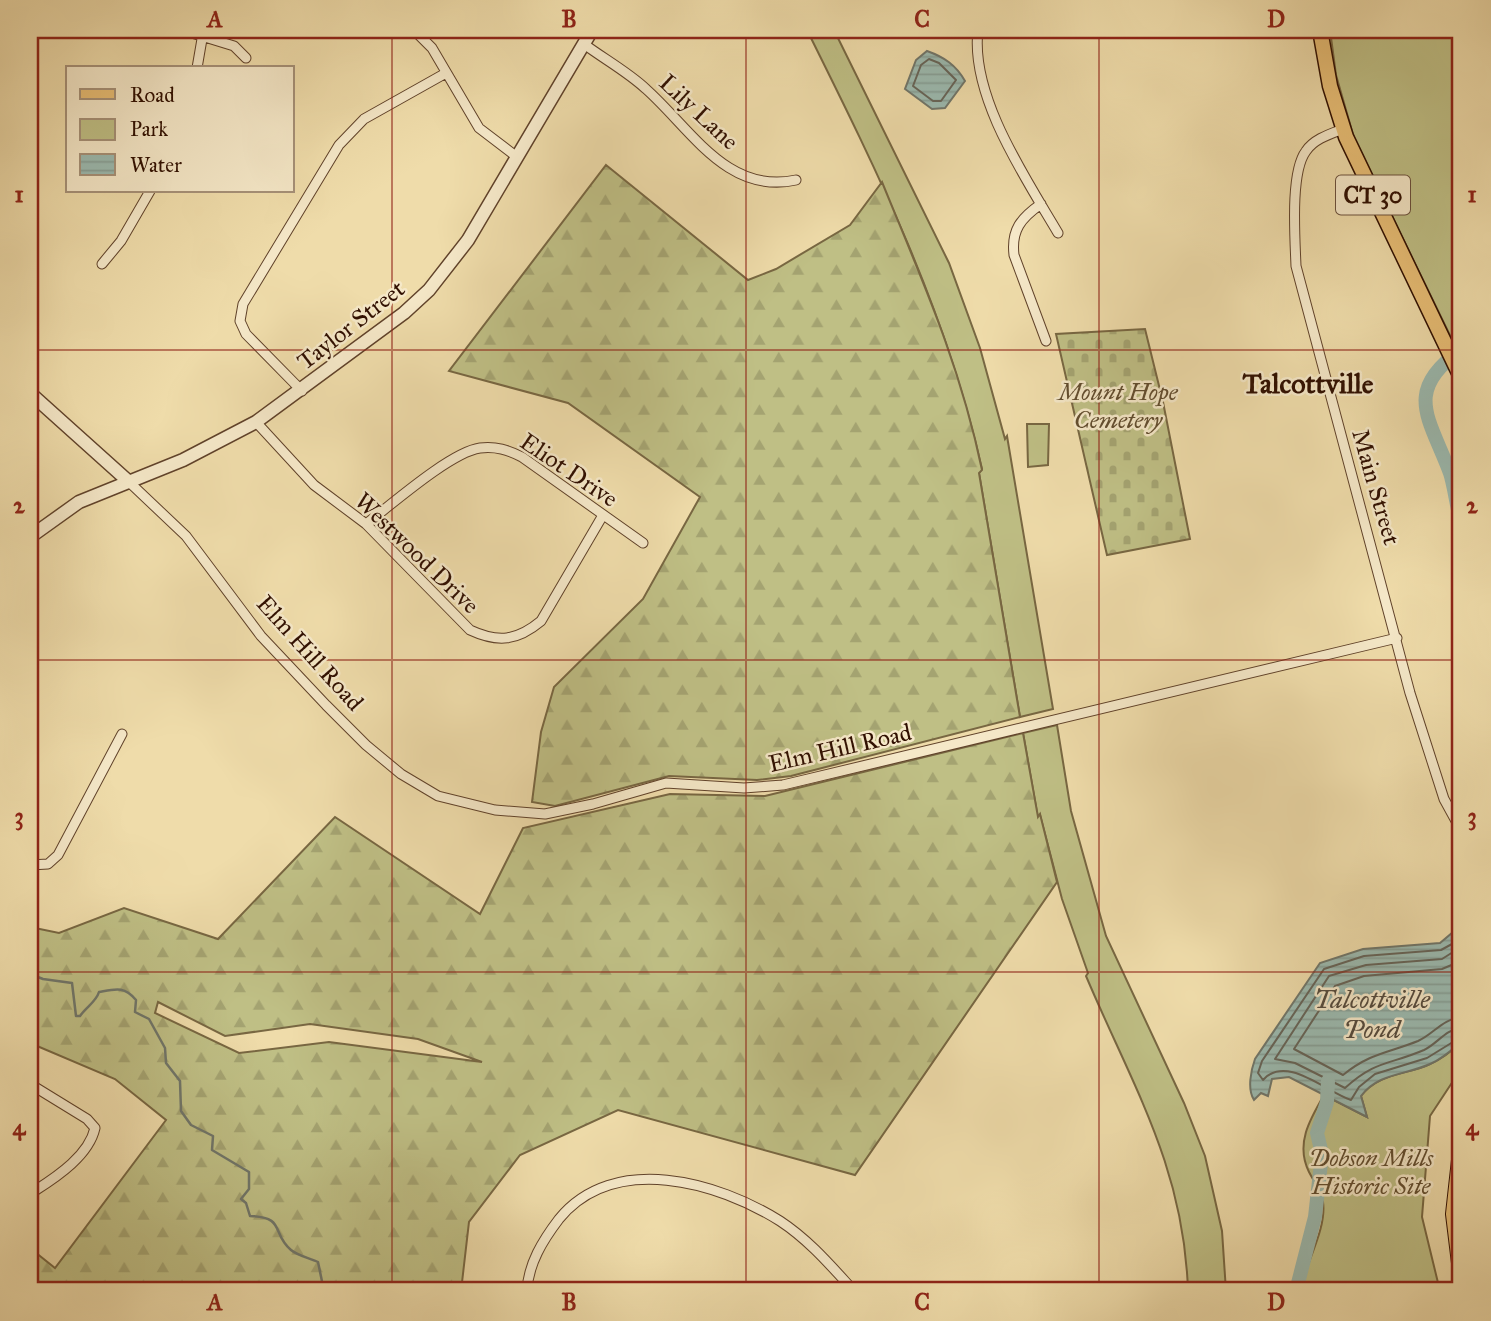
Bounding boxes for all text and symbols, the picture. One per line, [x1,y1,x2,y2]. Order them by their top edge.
text: A [205,5,223,33]
text: B [561,5,577,33]
text: C [914,5,930,33]
text: D [1267,5,1285,33]
legend [66,66,294,192]
street label: Lily Lane [653,68,745,156]
text: Road [130,82,175,108]
text: Park [130,116,168,142]
text: Water [130,152,182,178]
road number: CT 30 [1336,176,1410,214]
text: 1 [14,180,24,208]
text: 1 [1467,180,1477,208]
street label: Taylor Street [291,273,411,376]
district label: Talcottville [1243,366,1374,401]
park label: Mount Hope Cemetery [1056,377,1179,435]
street label: Eliot Drive [514,426,624,514]
street label: Main Street [1345,426,1407,549]
street label: Westwood Drive [348,486,486,620]
text: 2 [13,491,25,519]
text: 2 [1466,491,1478,519]
street label: Elm Hill Road [250,589,370,717]
street label: Elm Hill Road [766,717,914,779]
text: 3 [14,802,24,831]
text: 3 [1467,802,1477,831]
water label: Talcottville Pond [1314,983,1431,1045]
text: 4 [13,1113,27,1141]
text: 4 [1466,1113,1480,1141]
park label: Dobson Mills Historic Site [1309,1143,1434,1201]
text: A [205,1288,223,1316]
text: B [561,1288,577,1316]
text: C [914,1288,930,1316]
text: D [1267,1288,1285,1316]

